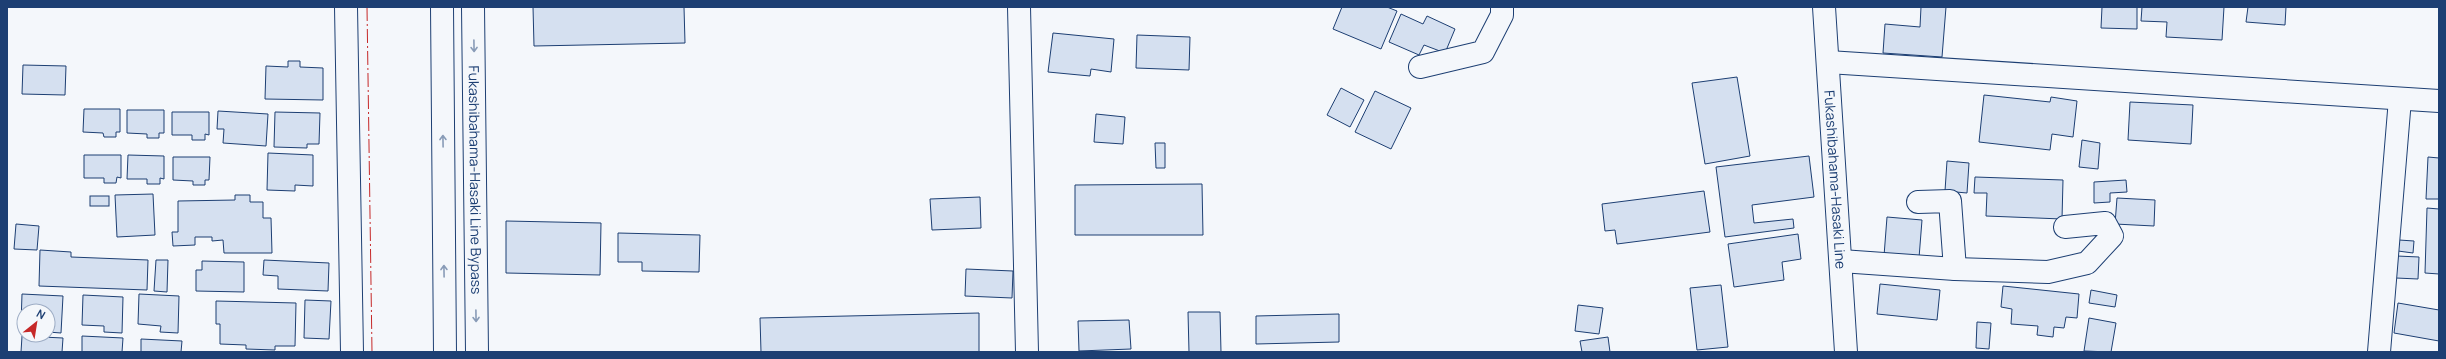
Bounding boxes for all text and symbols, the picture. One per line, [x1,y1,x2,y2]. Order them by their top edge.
one-way arrow [470,39,477,52]
street label: Fukashibahama-Hasaki Line Bypass [465,65,486,295]
street label: Fukashibahama-Hasaki Line [1820,90,1851,270]
one-way arrow [439,135,447,148]
one-way arrow [440,265,448,278]
north arrow [16,303,56,343]
text: N [34,305,49,322]
one-way arrow [472,309,480,322]

